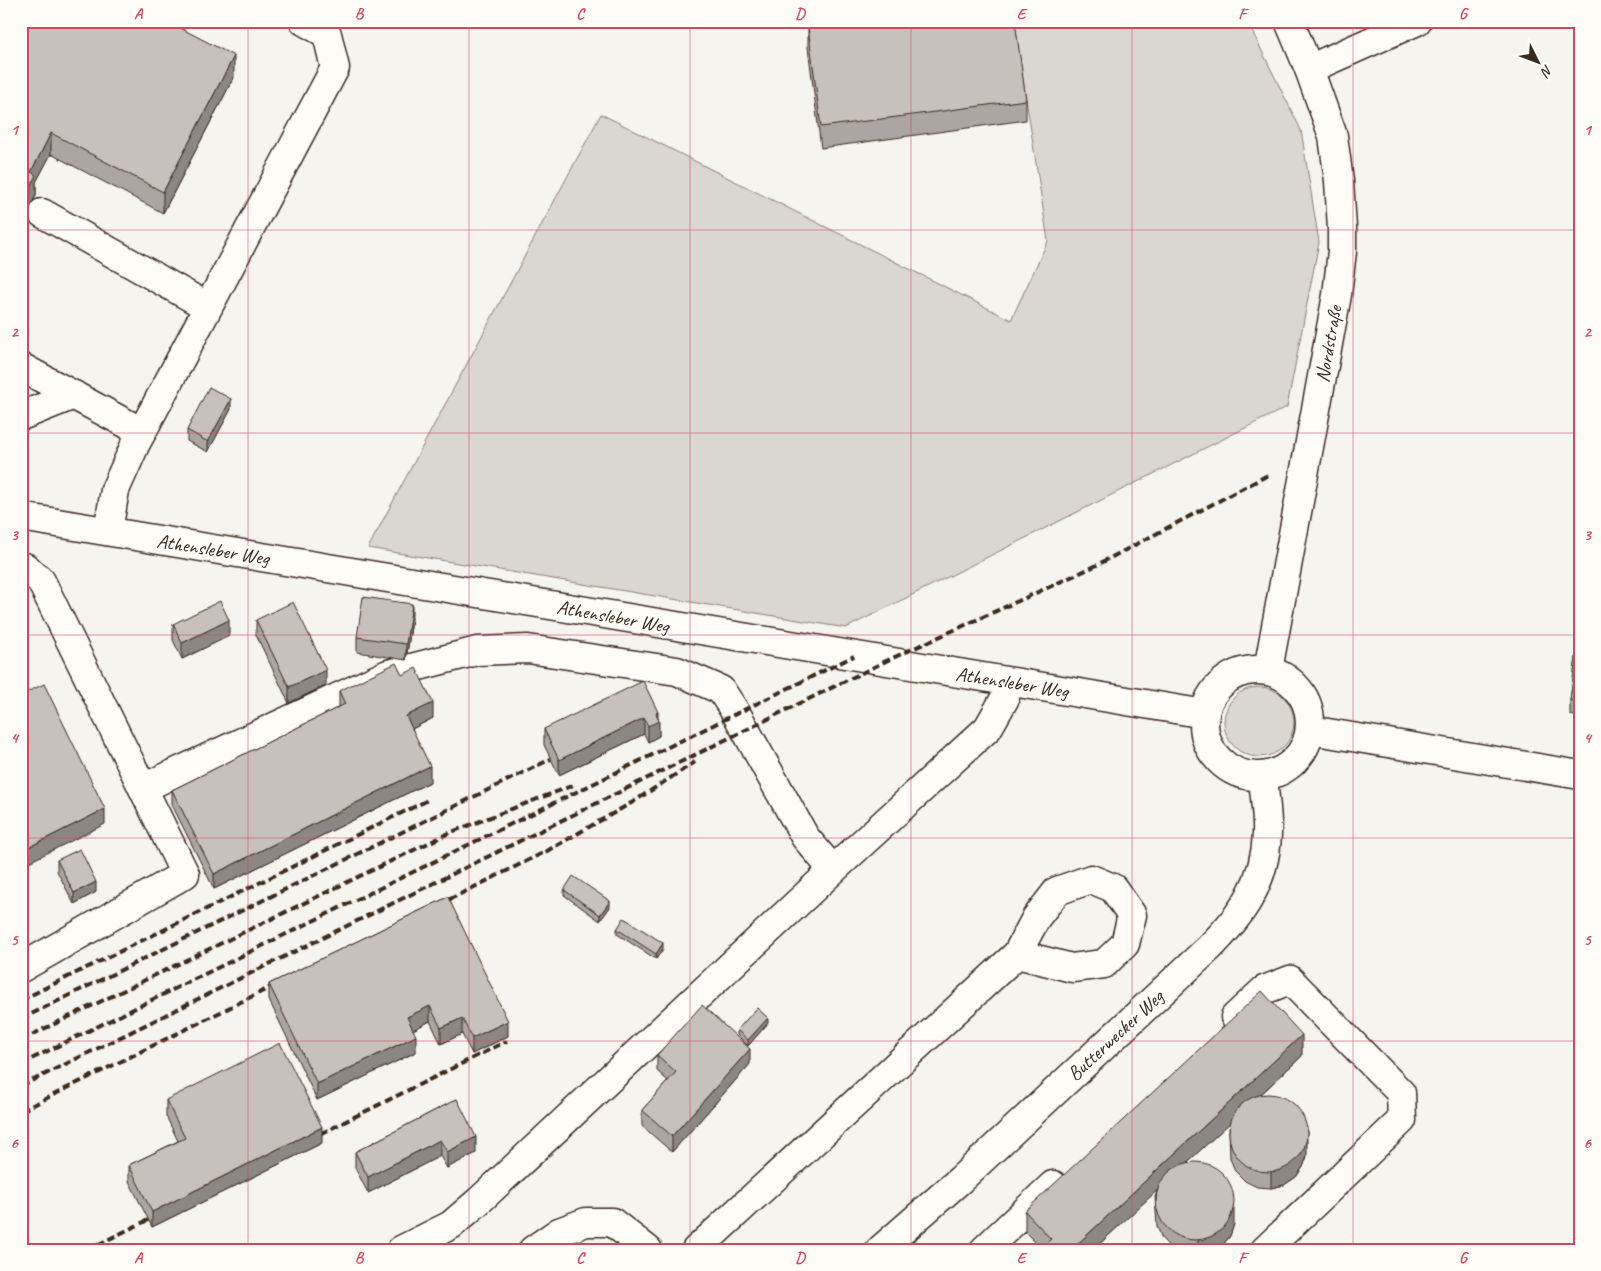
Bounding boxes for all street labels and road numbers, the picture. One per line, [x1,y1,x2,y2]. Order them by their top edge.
street label: Nordstraße [1309,302,1348,384]
street label: Athensleber Weg [155,528,273,571]
street label: Athensleber Weg [555,594,673,639]
street label: Athensleber Weg [954,661,1072,704]
street label: Butterwecker Weg [1062,983,1170,1086]

